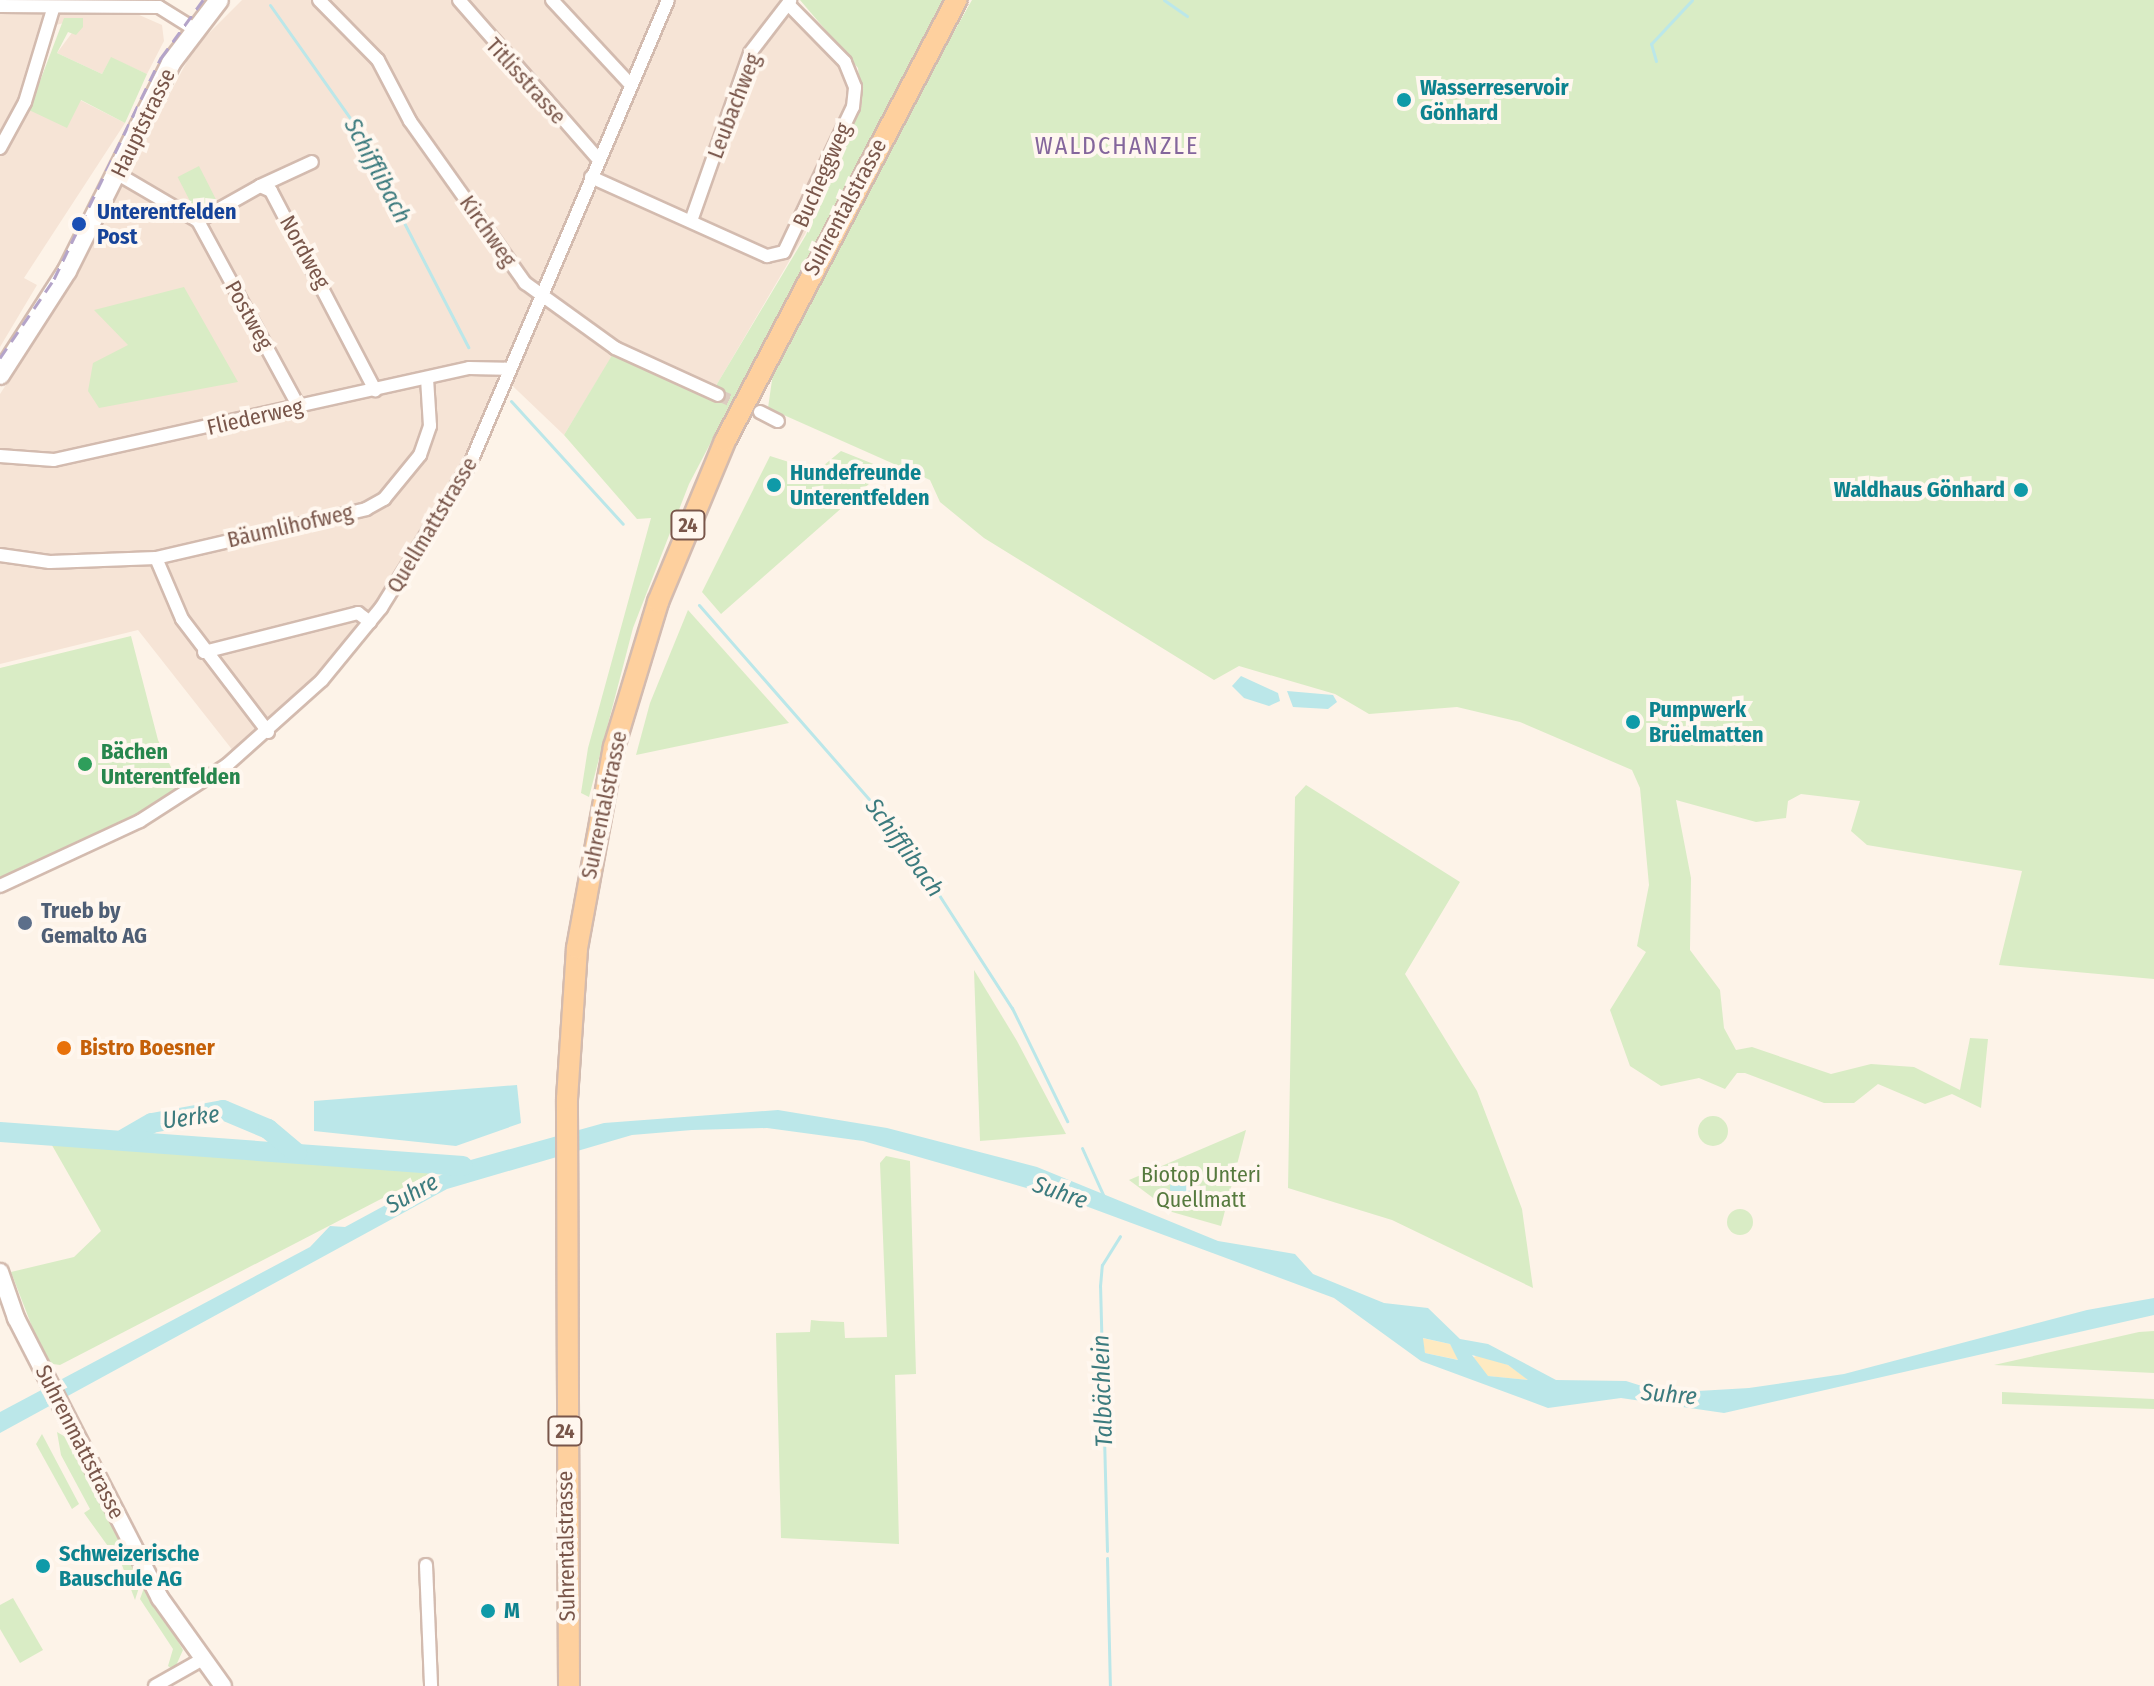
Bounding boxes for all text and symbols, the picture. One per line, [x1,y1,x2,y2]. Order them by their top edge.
street label: Titlisstrasse [480,32,572,130]
street label: Leubachweg [702,50,766,162]
street label: Hauptstrasse [105,64,181,182]
place label: Wasserreservoir Gönhard [1420,74,1569,126]
marker: Wasserreservoir Gönhard [1395,91,1413,109]
water label: Schifflibach [337,114,417,228]
street label: Bucheggweg [787,119,857,231]
district label: WALDCHANZLE [1035,133,1199,161]
street label: Suhrentalstrasse [798,134,892,280]
street label: Kirchweg [454,190,522,272]
place label: Unterentfelden Post [97,198,237,250]
street label: Nordweg [274,211,336,293]
marker: Unterentfelden Post [68,213,90,235]
street label: Postweg [219,276,279,354]
street label: Fliederweg [204,393,306,441]
street label: Quellmattstrasse [381,452,483,598]
place label: Hundefreunde Unterentfelden [790,459,930,510]
marker: Hundefreunde Unterentfelden [765,476,783,494]
place label: Waldhaus Gönhard [1834,477,2005,503]
marker: Waldhaus Gönhard [2012,481,2030,499]
street label: Bäumlihofweg [225,499,355,553]
road number: 24 [670,509,706,541]
place label: Pumpwerk Brüelmatten [1649,696,1763,748]
marker: Pumpwerk Brüelmatten [1624,713,1642,731]
street label: Suhrentalstrasse [575,729,633,881]
place label: Bächen Unterentfelden [101,738,241,790]
marker: Bächen Unterentfelden [76,755,94,773]
water label: Schifflibach [859,793,949,903]
place label: Trueb by Gemalto AG [41,897,147,948]
marker: Trueb by Gemalto AG [16,914,34,932]
place label: Bistro Boesner [80,1035,215,1061]
marker: Bistro Boesner [55,1039,73,1057]
water label: Uerke [161,1100,221,1136]
park label: Biotop Unteri Quellmatt [1141,1161,1261,1212]
water label: Suhre [381,1168,443,1220]
water label: Suhre [1029,1170,1091,1216]
water label: Talbächlein [1087,1334,1119,1448]
street label: Suhrenmattstrasse [30,1361,130,1523]
water label: Suhre [1640,1378,1698,1412]
road number: 24 [547,1415,583,1447]
street label: Suhrentalstrasse [551,1470,581,1622]
place label: Schweizerische Bauschule AG [59,1540,199,1592]
marker: Schweizerische Bauschule AG [34,1557,52,1575]
place label: M [504,1598,520,1624]
marker: M [479,1602,497,1620]

